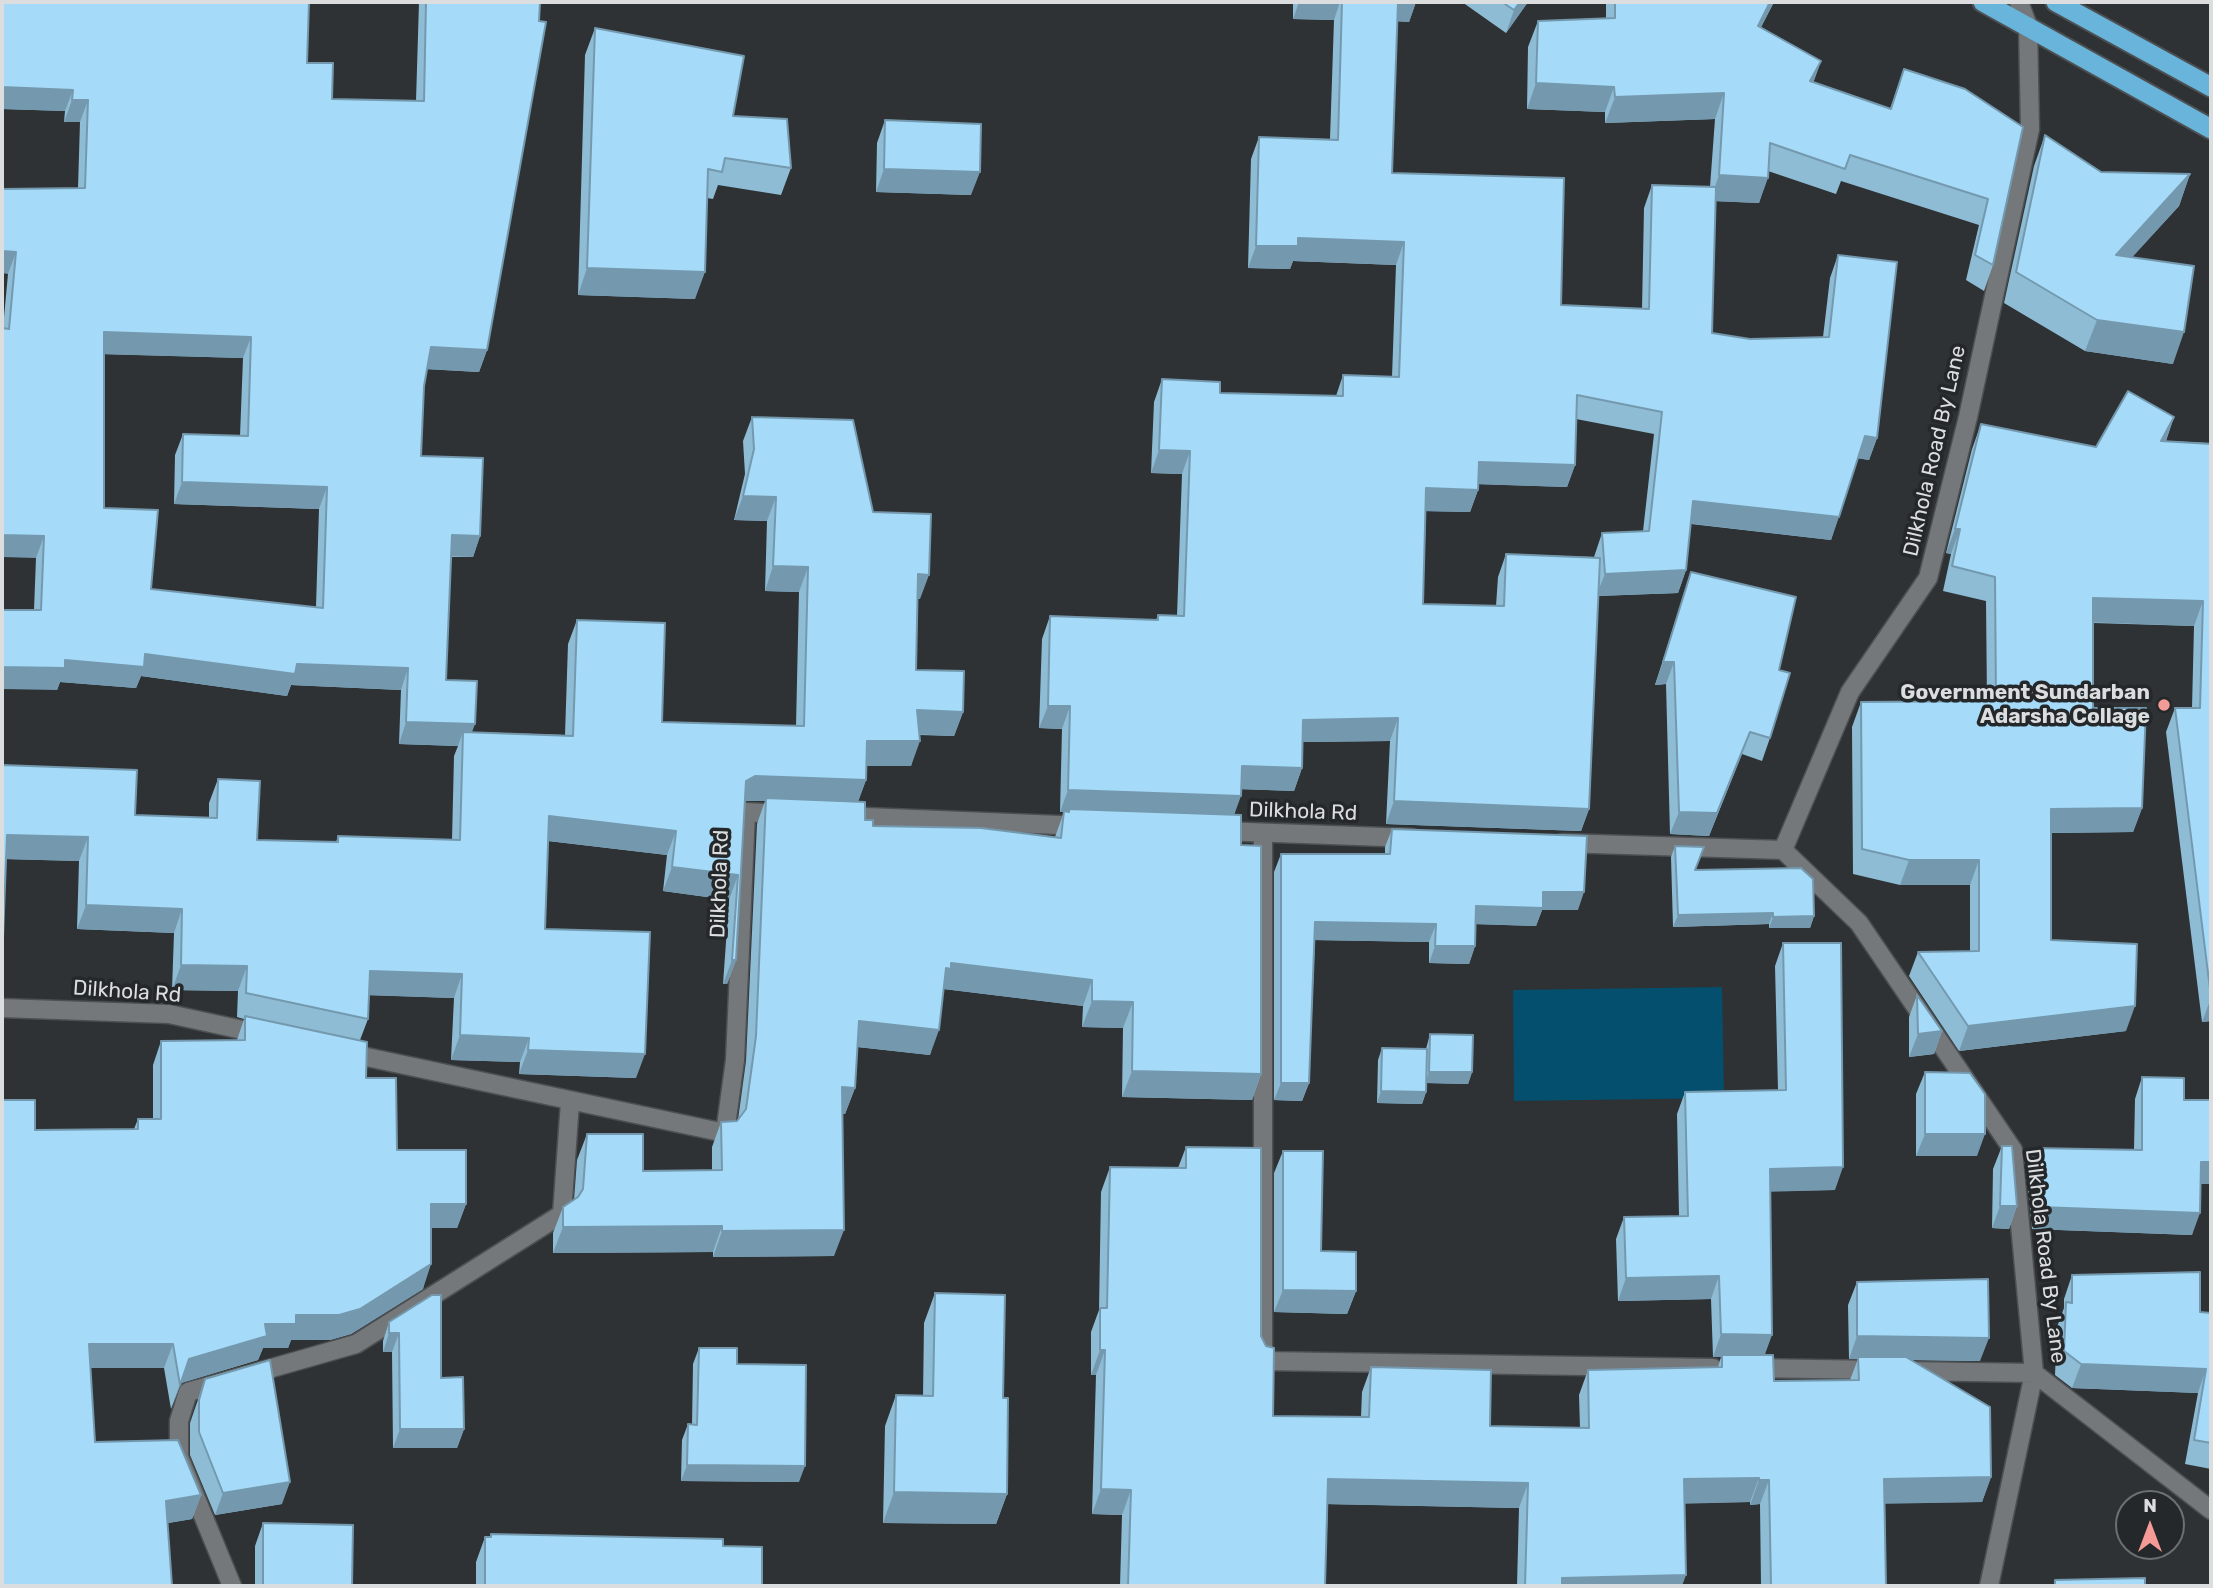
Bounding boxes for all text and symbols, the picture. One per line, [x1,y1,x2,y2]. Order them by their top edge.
street label: Dilkhola Road By Lane [1898,343,1972,559]
place label: Government Sundarban Adarsha Collage [1900,680,2150,730]
marker: Government Sundarban Adarsha Collage [2156,697,2172,713]
street label: Dilkhola Rd [1248,798,1358,826]
street label: Dilkhola Rd [706,829,734,939]
street label: Dilkhola Rd [72,976,182,1008]
street label: Dilkhola Road By Lane [2019,1147,2071,1365]
north arrow [2115,1490,2185,1560]
text: N [2143,1494,2157,1517]

